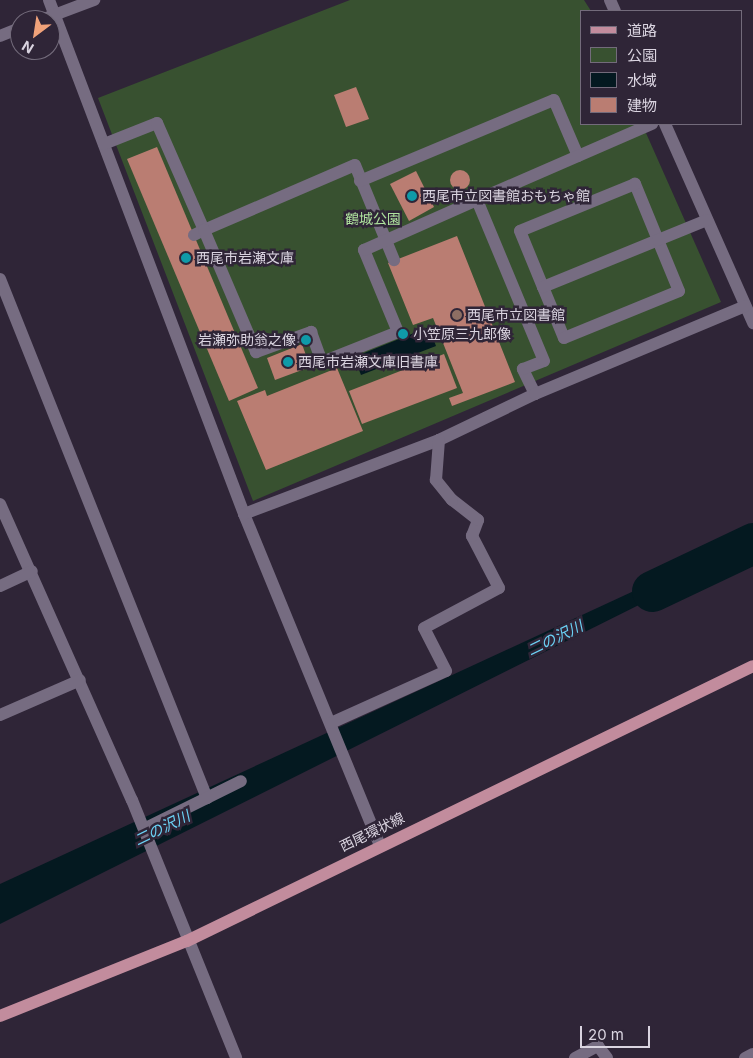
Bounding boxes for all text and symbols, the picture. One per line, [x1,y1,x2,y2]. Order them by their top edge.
north arrow [10,10,60,60]
legend [580,10,743,125]
text: 道路 [627,21,657,40]
text: N [19,37,36,57]
text: 公園 [627,46,657,65]
text: 水域 [627,71,657,90]
text: 建物 [627,96,657,115]
place label: 西尾市立図書館おもちゃ館 [422,188,590,204]
marker: 西尾市立図書館おもちゃ館 [406,190,418,202]
park label: 鶴城公園 [345,211,401,227]
place label: 西尾市岩瀬文庫 [196,250,294,266]
marker: 西尾市岩瀬文庫 [180,252,192,264]
place label: 西尾市立図書館 [467,307,565,323]
marker: 西尾市立図書館 [451,309,463,321]
place label: 小笠原三九郎像 [413,326,511,342]
marker: 小笠原三九郎像 [397,328,409,340]
place label: 岩瀬弥助翁之像 [198,332,296,348]
marker: 岩瀬弥助翁之像 [300,334,312,346]
place label: 西尾市岩瀬文庫旧書庫 [298,354,438,370]
marker: 西尾市岩瀬文庫旧書庫 [282,356,294,368]
water label: 二の沢川 [524,617,586,659]
water label: 二の沢川 [131,807,193,849]
street label: 西尾環状線 [337,809,407,855]
scale bar [583,1016,653,1048]
text: 20 m [588,1025,624,1044]

